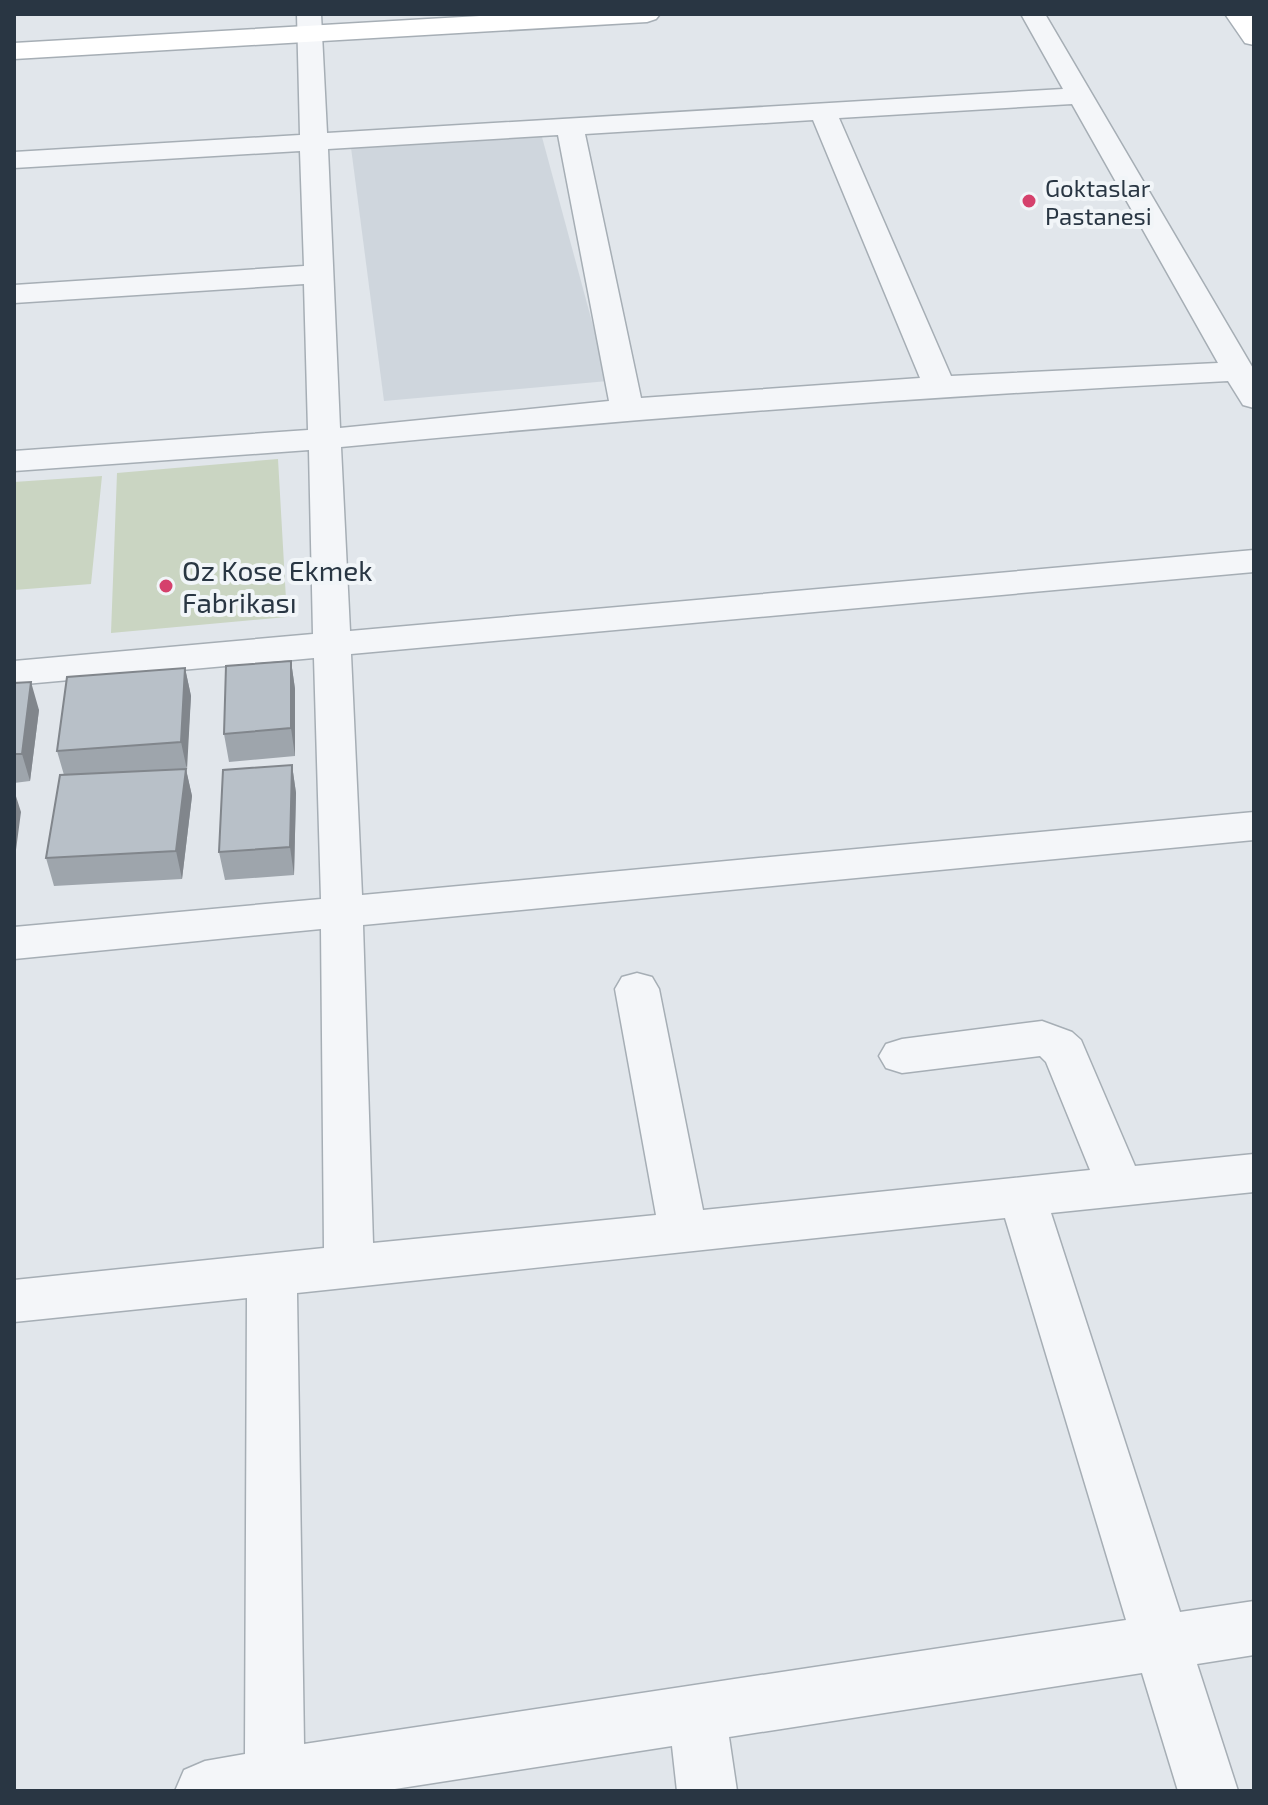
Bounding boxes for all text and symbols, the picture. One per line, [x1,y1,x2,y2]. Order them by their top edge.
place label: Goktaslar Pastanesi [1045,173,1152,230]
marker: Goktaslar Pastanesi [1020,192,1038,210]
place label: Oz Kose Ekmek Fabrikası [182,553,373,619]
marker: Oz Kose Ekmek Fabrikası [157,577,175,595]

